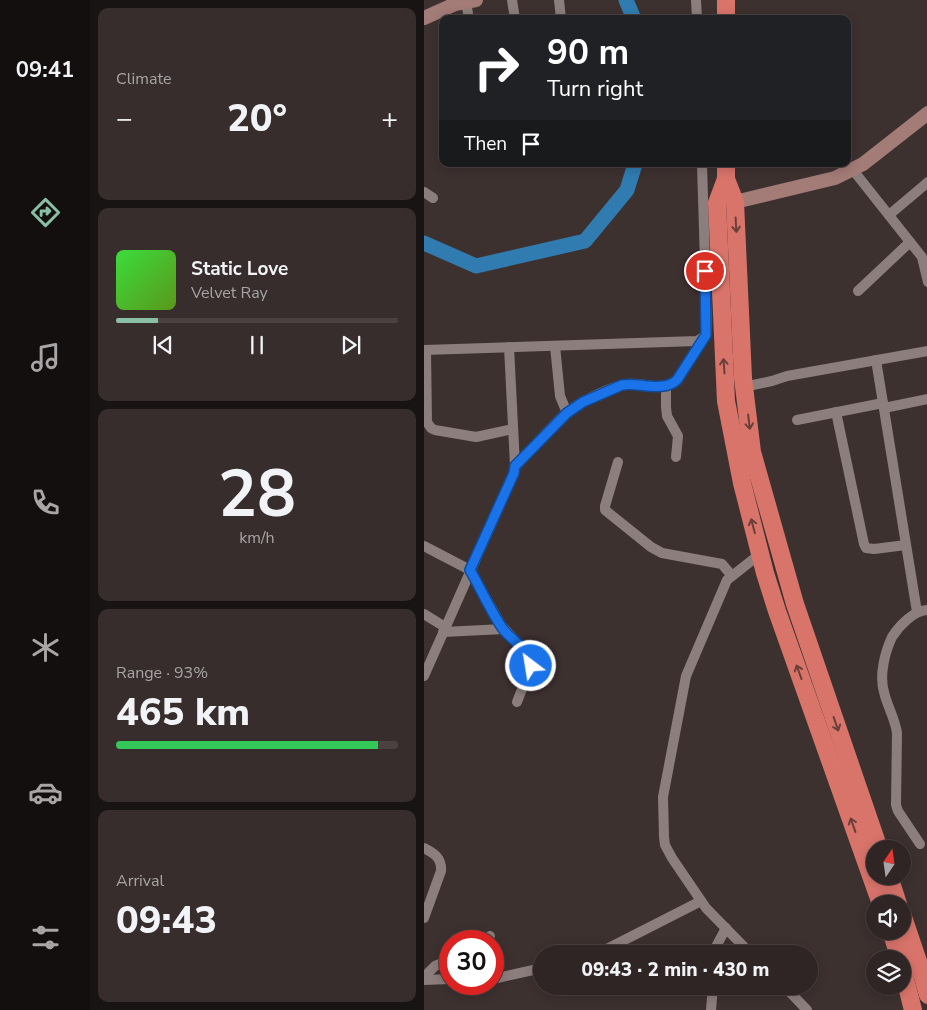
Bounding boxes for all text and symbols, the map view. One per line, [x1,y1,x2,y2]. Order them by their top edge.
text: 90 m [547,29,629,76]
icon: right [464,35,529,100]
text: 09:41 [16,55,74,85]
text: Climate [116,68,171,90]
text: Turn right [547,74,643,104]
text: 20° [227,93,287,144]
text: − [116,100,133,138]
text: + [381,100,398,138]
icon: arrive [517,130,545,158]
text: Then [464,131,507,157]
icon: directions [28,195,63,230]
one-way arrow [732,217,741,233]
pin [684,250,726,292]
text: Static Love [191,256,288,282]
icon: arrive [691,257,719,285]
text: Velvet Ray [191,282,268,304]
icon: previous [149,331,177,359]
icon: pause [243,331,271,359]
icon: next [337,331,365,359]
icon: music [28,340,63,375]
one-way arrow [719,359,728,375]
one-way arrow [744,414,754,430]
text: 28 [218,450,296,539]
icon: phone [28,485,63,520]
one-way arrow [748,518,757,534]
text: km/h [239,527,275,549]
icon: climate [28,630,63,665]
position arrow [504,639,556,691]
text: Range · 93% [116,662,208,684]
one-way arrow [794,664,803,680]
text: 465 km [116,687,250,738]
one-way arrow [832,716,841,731]
icon: car [28,775,63,810]
one-way arrow [848,817,858,833]
north arrow [866,840,912,885]
map controls [866,840,911,995]
text: Arrival [116,870,164,892]
text: 09:43 [116,895,217,946]
button: sound [866,895,911,940]
icon: filters [28,920,63,955]
speed limit sign: 30 [439,930,504,995]
button: layers [866,950,911,995]
text: 09:43 · 2 min · 430 m [582,957,769,983]

